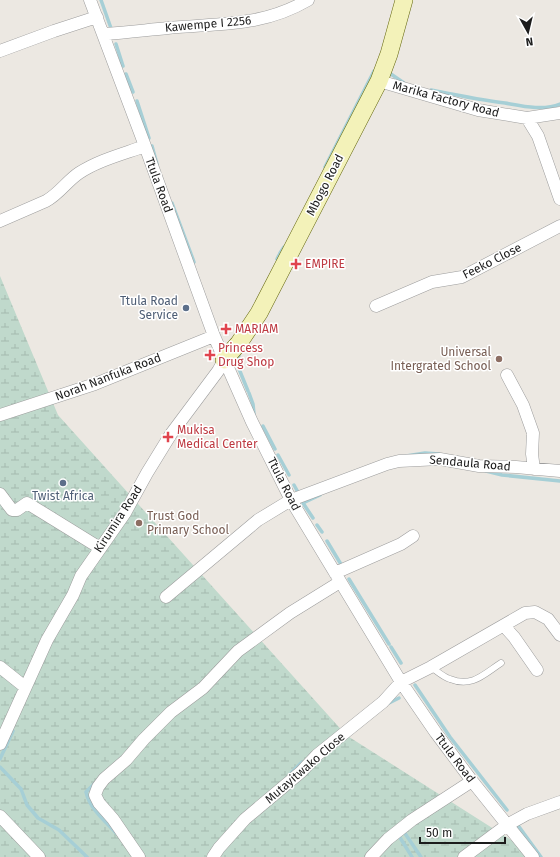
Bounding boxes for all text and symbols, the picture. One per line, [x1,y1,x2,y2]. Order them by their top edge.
north arrow [508,12,548,52]
street label: Kawempe I 2256 [164,13,252,35]
text: N [525,34,534,48]
street label: Marika Factory Road [391,78,501,120]
street label: Mbogo Road [303,152,347,218]
street label: Ttula Road [143,155,175,215]
street label: Feeko Close [460,240,524,282]
place label: EMPIRE [305,257,345,271]
marker: EMPIRE [290,258,302,270]
place label: Ttula Road Service [120,294,178,322]
marker: Ttula Road Service [181,303,191,313]
place label: MARIAM [235,322,278,336]
marker: MARIAM [220,323,232,335]
place label: Princess Drug Shop [218,341,274,369]
place label: Universal Intergrated School [390,345,491,373]
street label: Norah Nanfuka Road [53,350,163,404]
marker: Princess Drug Shop [205,350,215,360]
marker: Universal Intergrated School [494,354,504,364]
place label: Mukisa Medical Center [177,423,258,451]
marker: Mukisa Medical Center [162,431,174,443]
street label: Sendaula Road [429,452,511,474]
street label: Ttula Road [265,455,303,513]
marker: Twist Africa [58,478,68,488]
street label: Kirumira Road [91,483,145,555]
place label: Twist Africa [32,489,94,503]
place label: Trust God Primary School [147,509,230,537]
marker: Trust God Primary School [134,518,144,528]
street label: Mutayitwako Close [262,730,348,806]
street label: Ttula Road [432,731,478,785]
scale bar [420,819,505,845]
text: 50 m [426,826,452,840]

